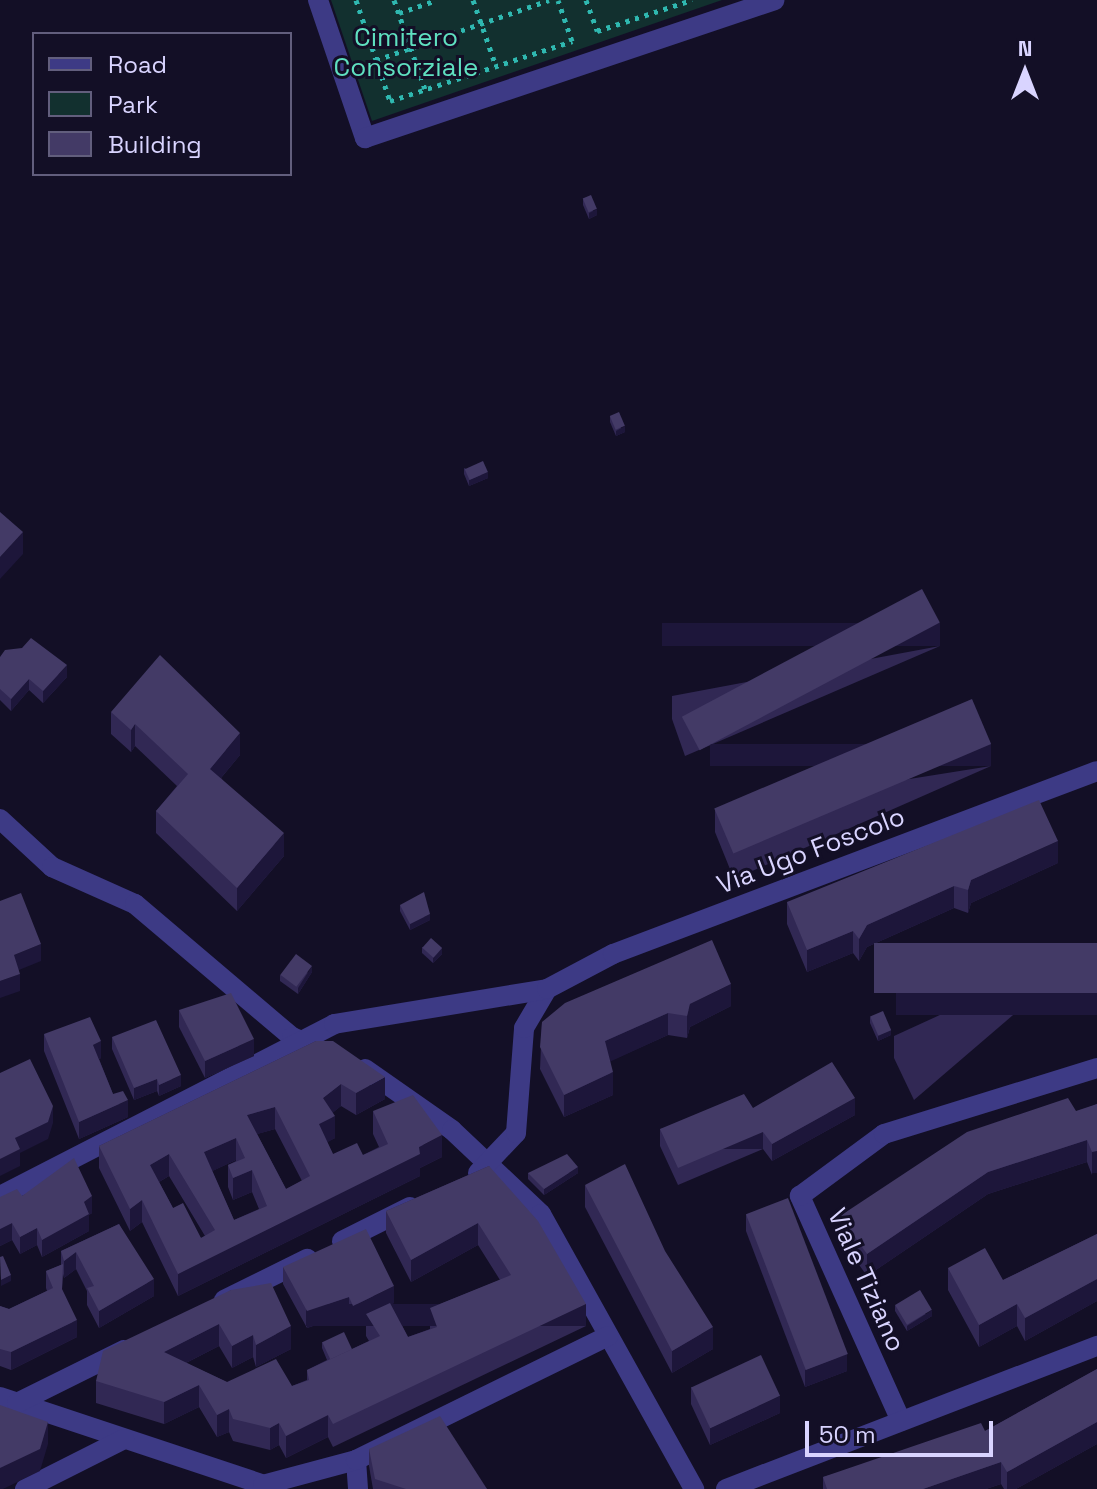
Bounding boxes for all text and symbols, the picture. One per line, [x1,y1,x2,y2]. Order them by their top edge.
park label: Cimitero Consorziale [334,22,478,84]
legend [32,32,292,176]
north arrow [985,32,1065,112]
text: N [1018,34,1032,62]
text: Road [108,49,167,80]
text: Park [108,89,158,120]
text: Building [108,129,202,160]
street label: Via Ugo Foscolo [713,801,909,901]
street label: Viale Tiziano [820,1203,912,1357]
scale bar [809,1405,997,1455]
text: 50 m [819,1419,876,1450]

